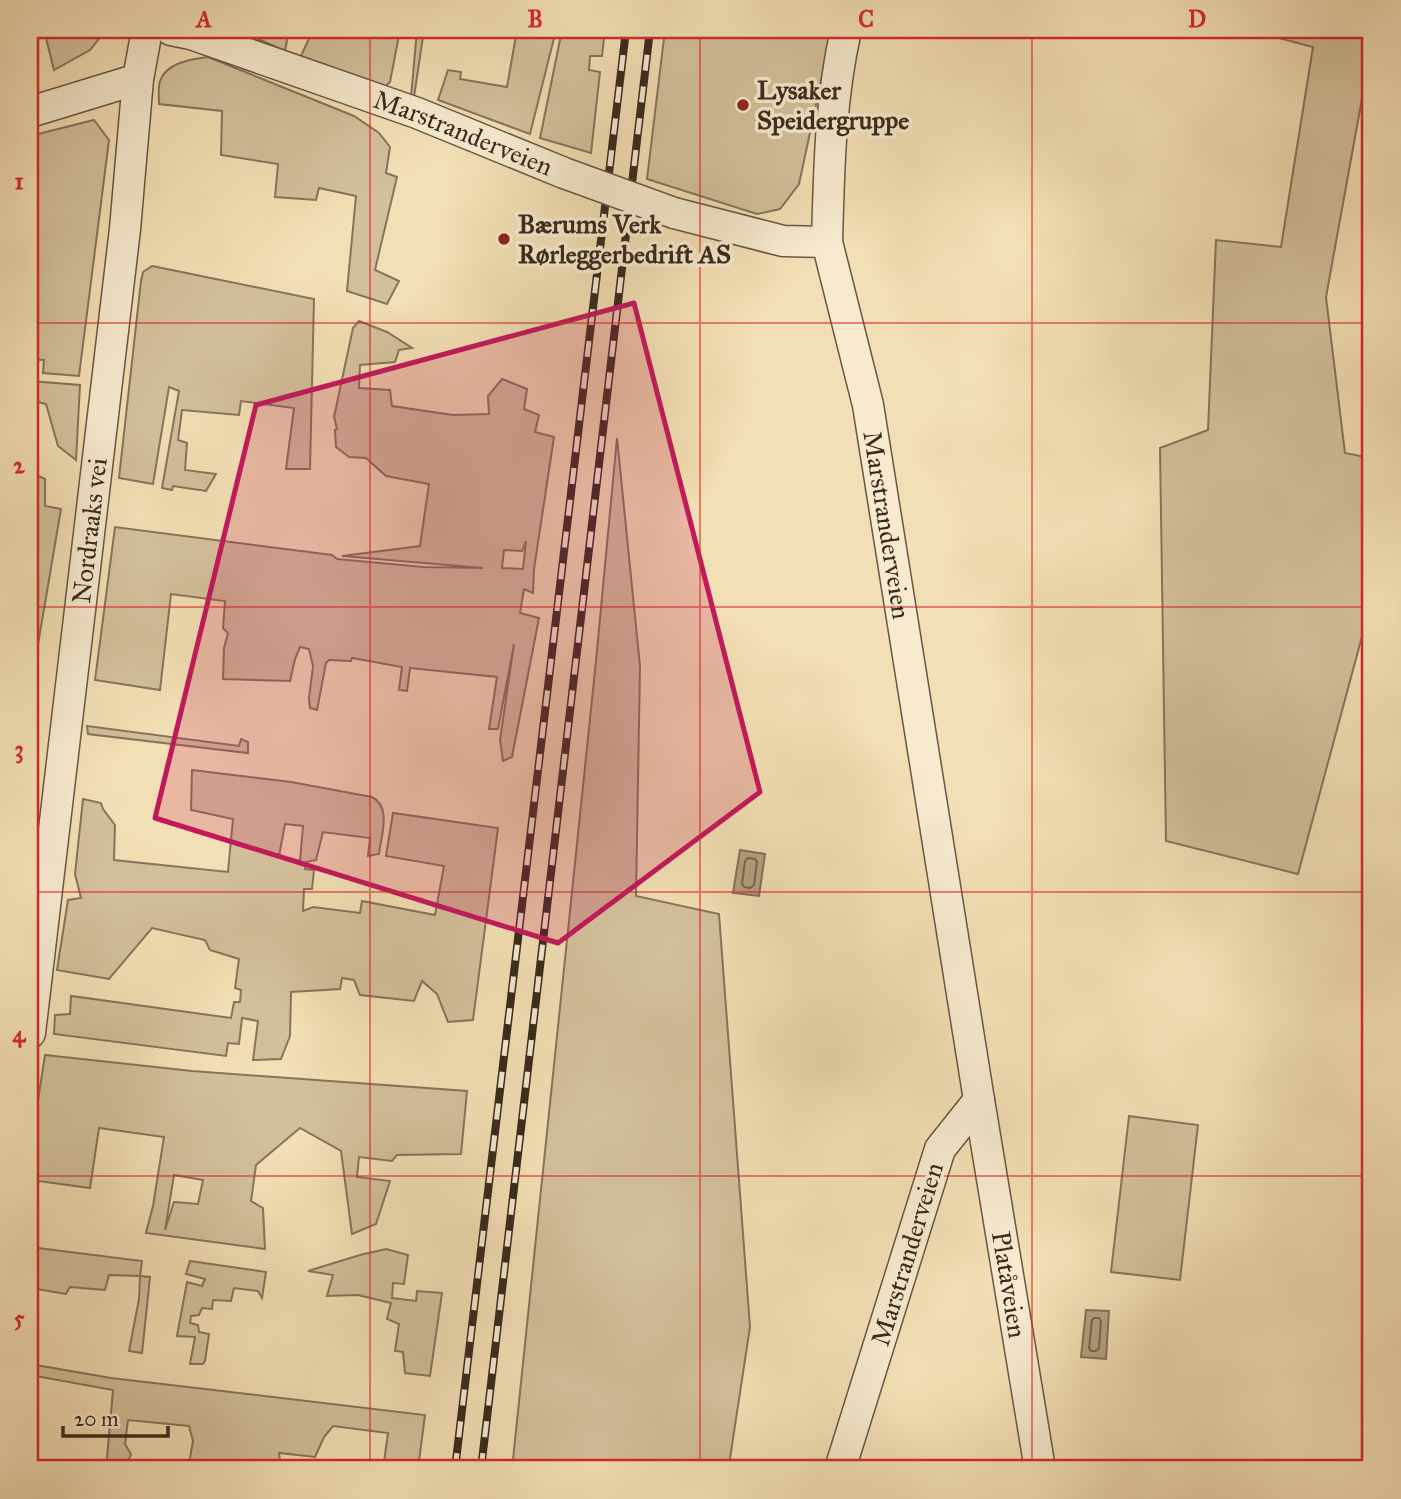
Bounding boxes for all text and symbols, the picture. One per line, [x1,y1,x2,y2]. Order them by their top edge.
text: A [194,5,212,33]
text: B [527,5,543,33]
text: C [858,5,874,33]
text: D [1188,5,1206,33]
place label: Lysaker Speidergruppe [757,74,909,137]
street label: Marstranderveien [369,83,557,183]
marker: Lysaker Speidergruppe [735,97,751,113]
text: 1 [14,167,24,195]
place label: Bærums Verk Rørleggerbedrift AS [518,208,731,271]
marker: Bærums Verk Rørleggerbedrift AS [496,231,512,247]
street label: Marstranderveien [856,429,918,621]
text: 2 [13,451,25,479]
street label: Nordraaks vei [65,456,114,605]
text: 3 [14,735,24,764]
text: 4 [13,1020,27,1048]
street label: Marstranderveien [864,1159,950,1349]
street label: Platåveien [985,1229,1034,1340]
text: 5 [14,1304,25,1332]
scale bar [63,1394,168,1438]
text: 20 m [74,1406,119,1432]

